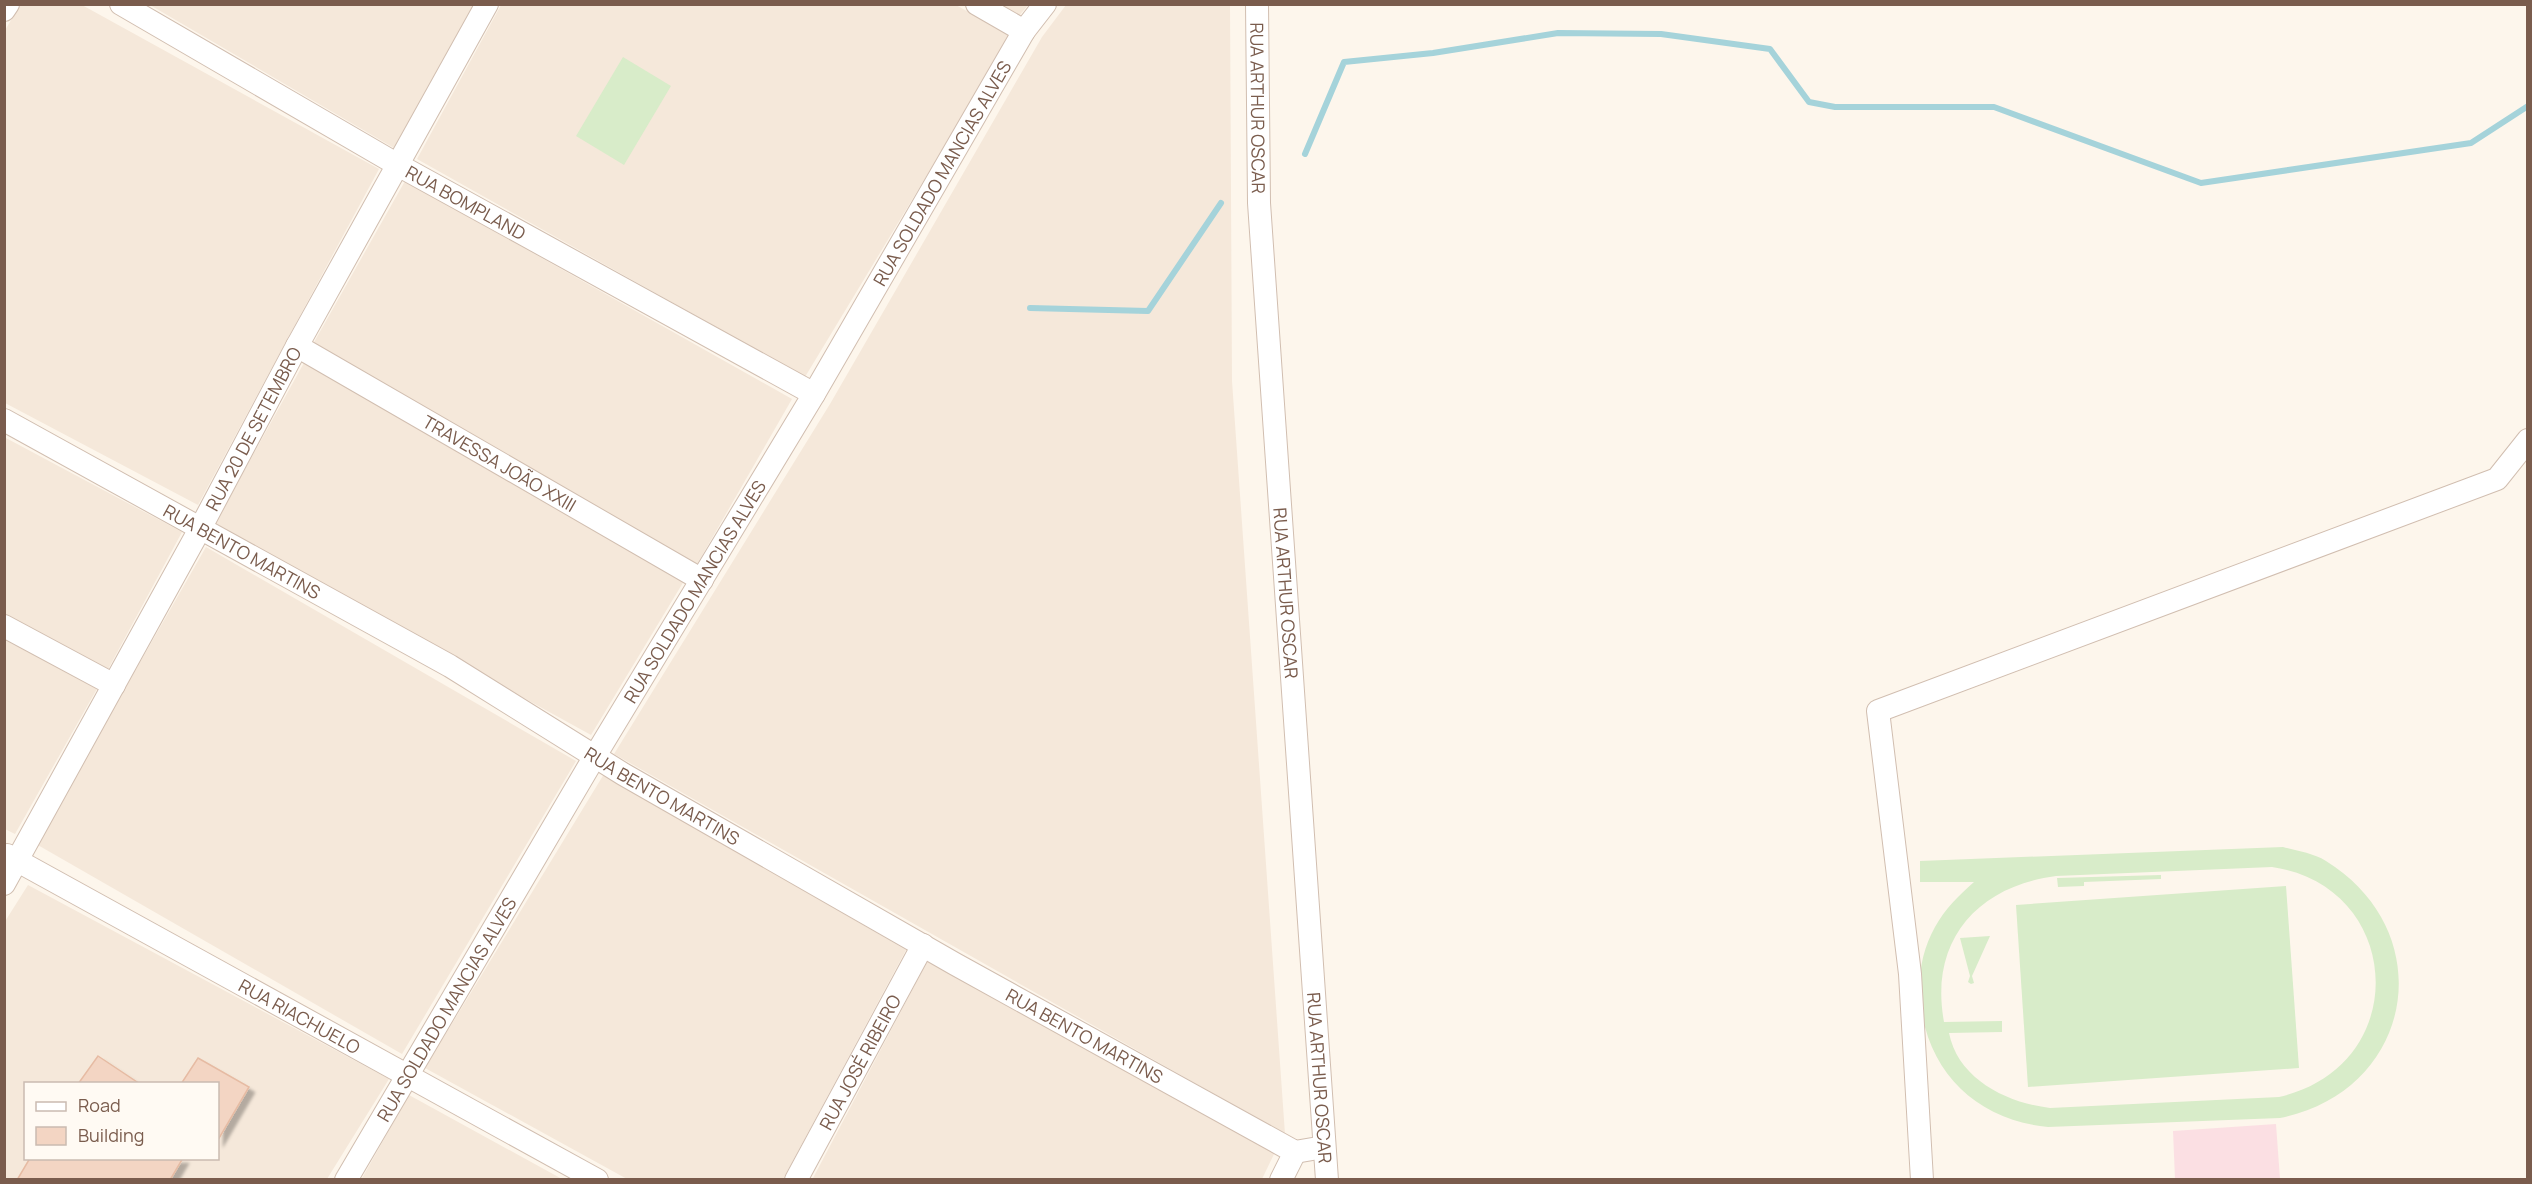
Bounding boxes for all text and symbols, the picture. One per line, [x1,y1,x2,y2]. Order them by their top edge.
street label: RUA ARTHUR OSCAR [1245,22,1271,194]
street label: RUA SOLDADO MANCIAS ALVES [867,56,1016,290]
street label: RUA BOMPLAND [402,160,530,245]
street label: RUA 20 DE SETEMBRO [200,343,306,515]
street label: TRAVESSA JOÃO XXIII [418,409,581,517]
street label: RUA SOLDADO MANCIAS ALVES [618,476,771,707]
street label: RUA BENTO MARTINS [159,498,325,604]
street label: RUA ARTHUR OSCAR [1268,507,1304,679]
street label: RUA BENTO MARTINS [580,741,744,850]
street label: RUA SOLDADO MANCIAS ALVES [371,893,522,1126]
street label: RUA RIACHUELO [235,973,365,1059]
street label: RUA BENTO MARTINS [1002,983,1167,1089]
street label: RUA JOSÉ RIBEIRO [813,990,906,1134]
street label: RUA ARTHUR OSCAR [1302,992,1338,1164]
legend [24,1082,219,1160]
text: Road [78,1093,121,1117]
text: Building [78,1123,144,1147]

